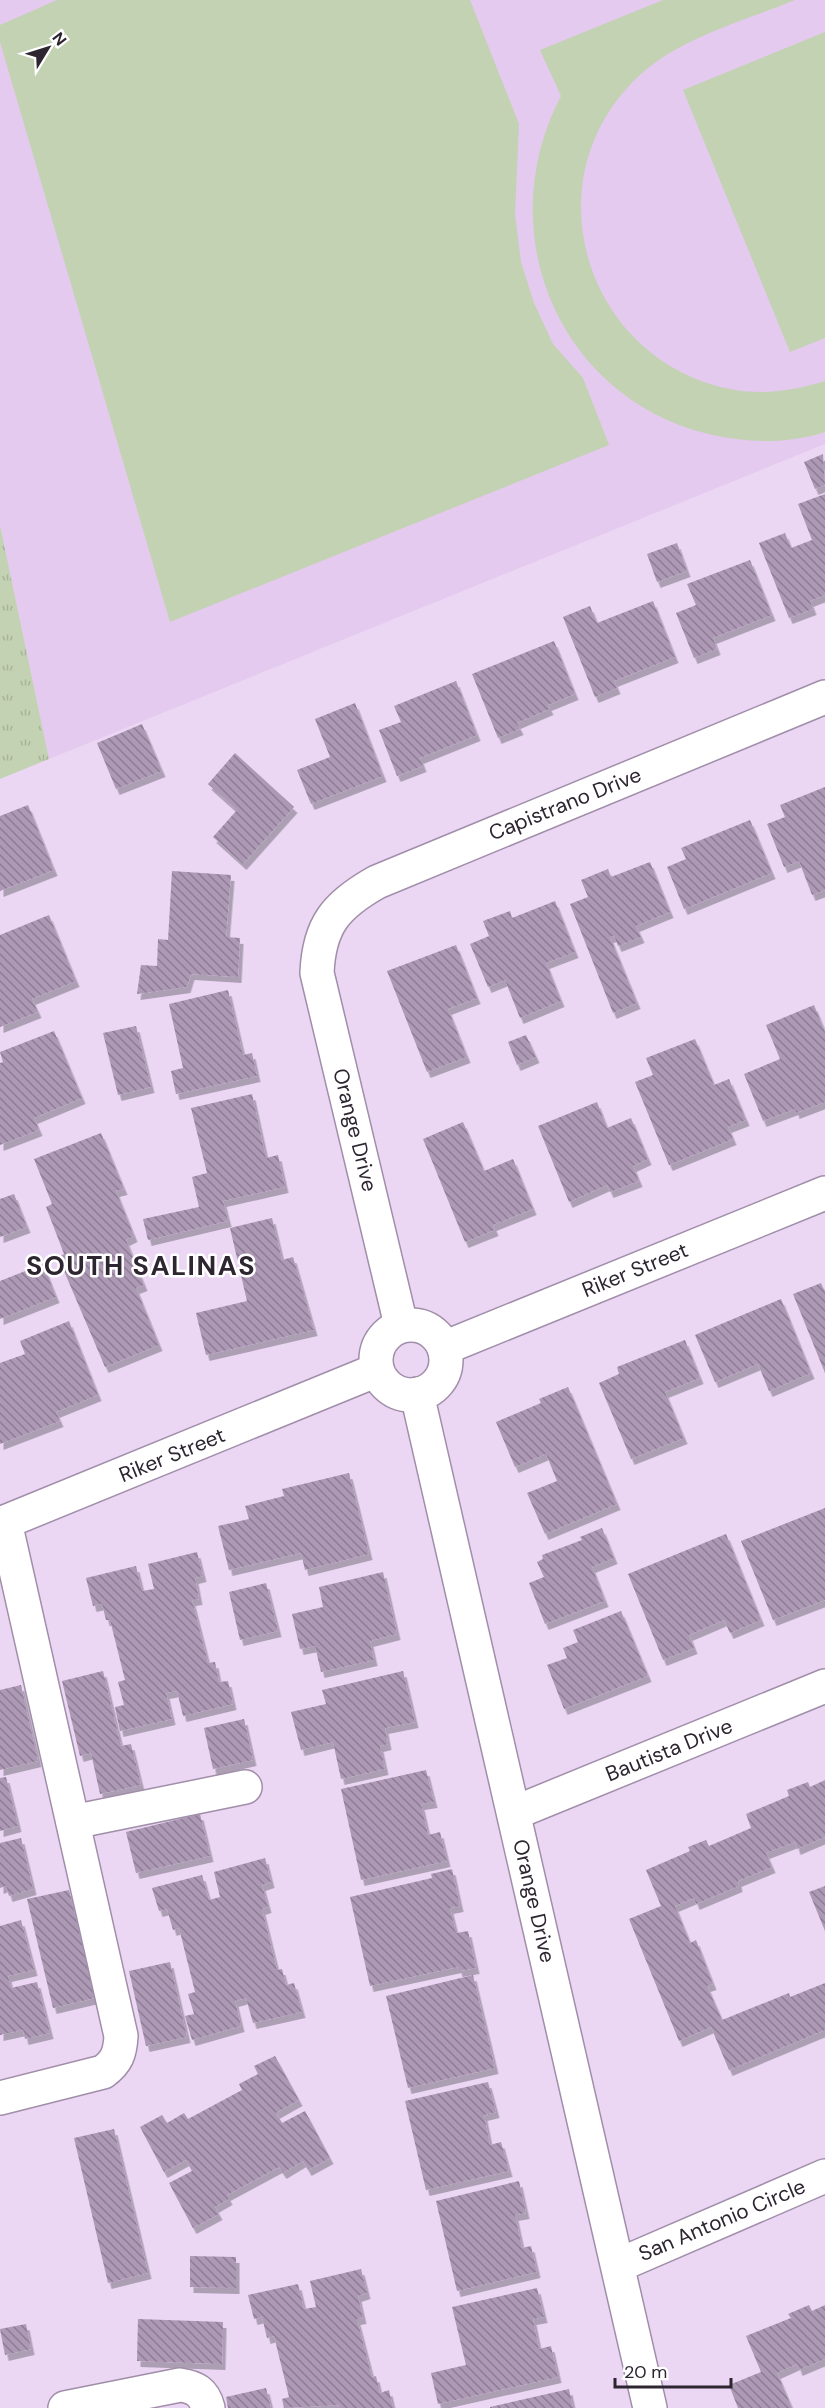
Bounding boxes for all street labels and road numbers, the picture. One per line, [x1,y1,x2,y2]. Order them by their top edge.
street label: Capistrano Drive [485,761,645,847]
street label: Orange Drive [326,1065,384,1195]
street label: Riker Street [578,1236,692,1304]
street label: Riker Street [115,1421,229,1489]
street label: Bautista Drive [601,1712,737,1788]
street label: Orange Drive [506,1836,562,1966]
street label: San Antonio Circle [634,2172,810,2268]

